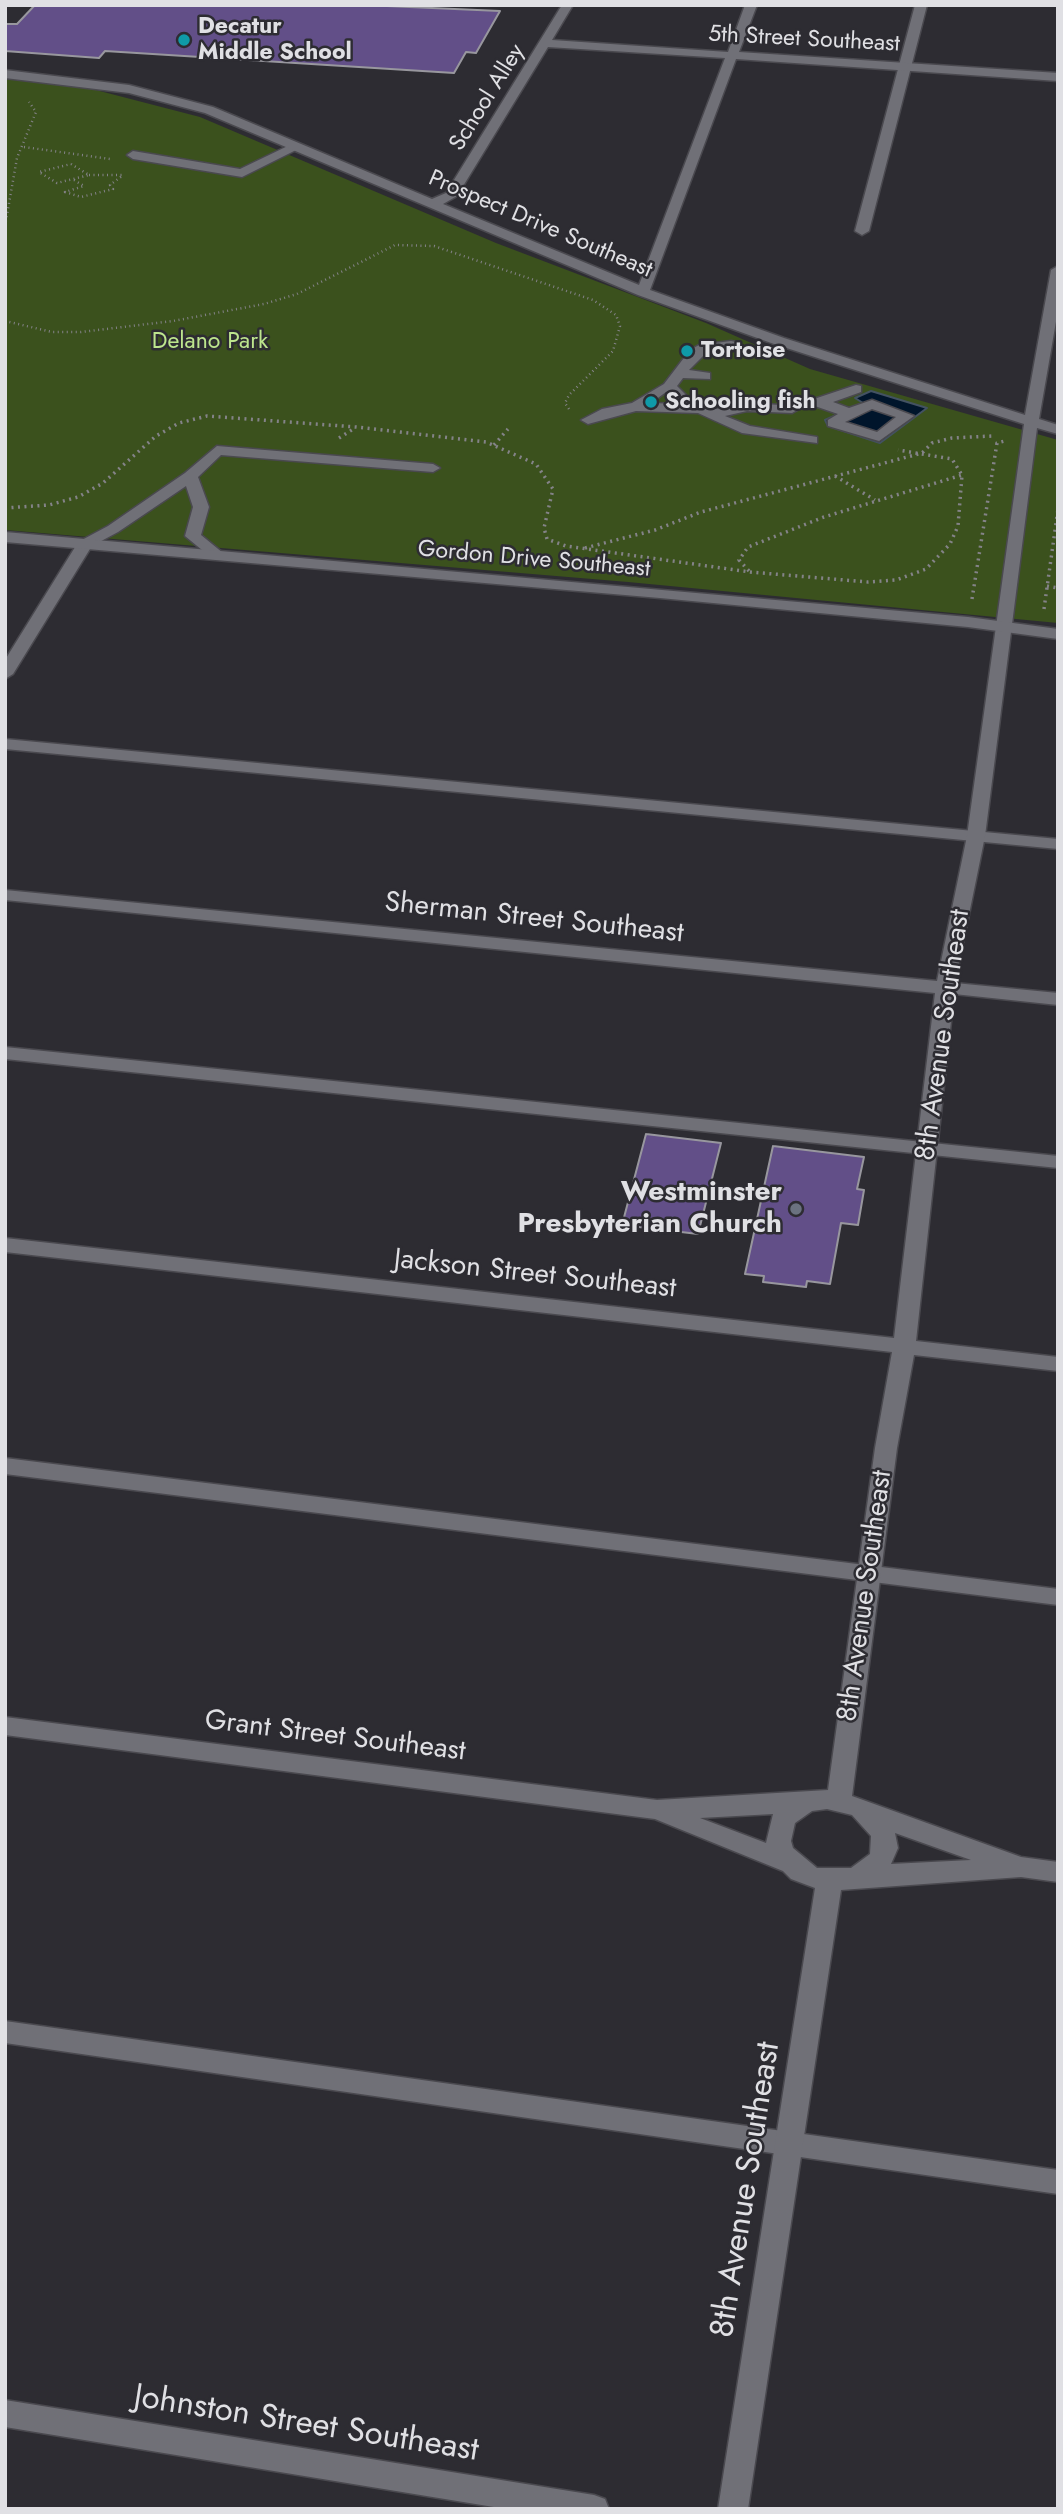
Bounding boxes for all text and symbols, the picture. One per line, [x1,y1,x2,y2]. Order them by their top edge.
place label: Decatur Middle School [198,13,352,67]
street label: 5th Street Southeast [708,21,900,59]
marker: Decatur Middle School [176,32,192,48]
street label: School Alley [444,40,532,156]
street label: Prospect Drive Southeast [424,165,656,285]
park label: Delano Park [152,328,268,356]
place label: Tortoise [701,337,786,365]
marker: Tortoise [679,343,695,359]
place label: Schooling fish [665,388,816,416]
marker: Schooling fish [643,394,659,410]
street label: Gordon Drive Southeast [417,536,651,584]
street label: Sherman Street Southeast [383,887,685,951]
street label: 8th Avenue Southeast [910,907,978,1163]
place label: Westminster Presbyterian Church [517,1176,782,1242]
marker: Westminster Presbyterian Church [788,1201,804,1217]
street label: Jackson Street Southeast [392,1243,678,1307]
street label: 8th Avenue Southeast [832,1468,900,1724]
street label: Grant Street Southeast [203,1704,467,1770]
street label: 8th Avenue Southeast [704,2039,790,2341]
street label: Johnston Street Southeast [131,2378,481,2472]

